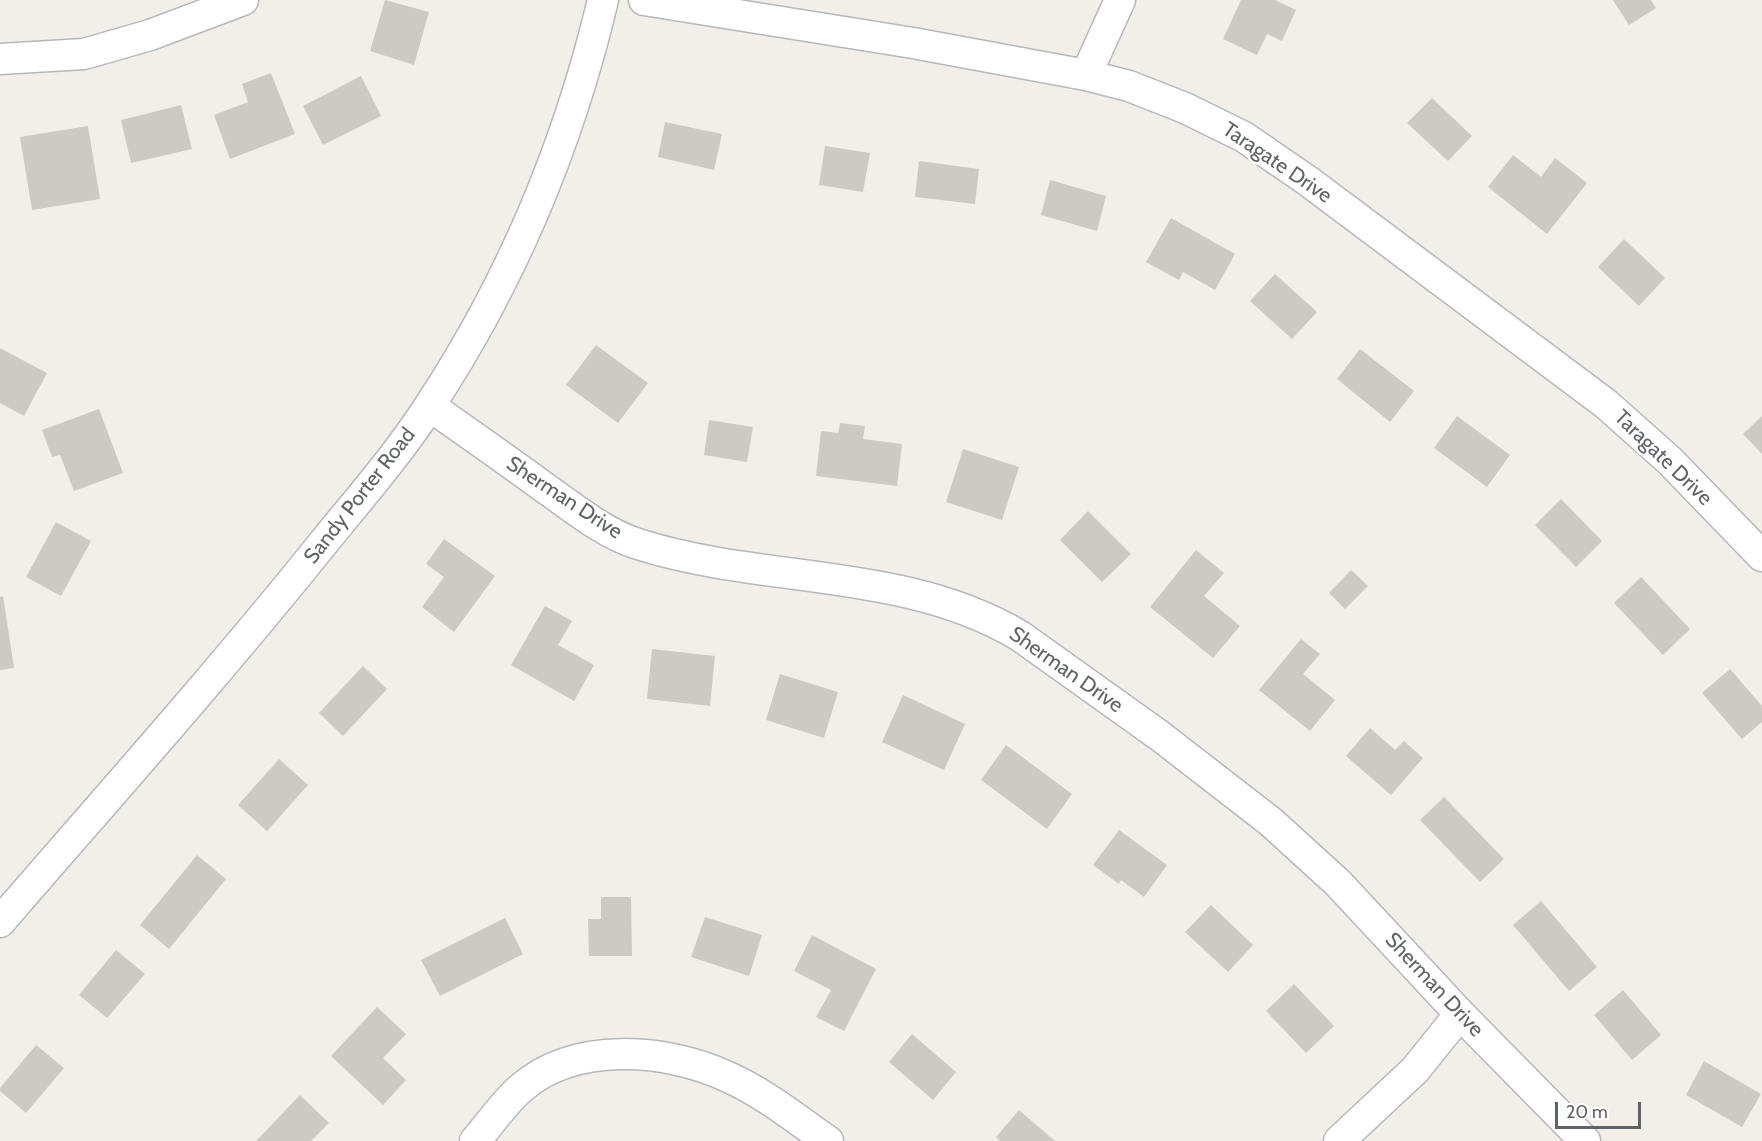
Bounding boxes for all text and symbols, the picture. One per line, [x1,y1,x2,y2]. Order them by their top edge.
street label: Taragate Drive [1218,117,1336,209]
street label: Taragate Drive [1609,405,1717,511]
street label: Sandy Porter Road [299,423,421,569]
street label: Sherman Drive [501,451,627,545]
street label: Sherman Drive [1004,622,1128,718]
street label: Sherman Drive [1379,928,1489,1042]
scale bar [1558,1090,1644,1128]
text: 20 m [1566,1101,1608,1123]

